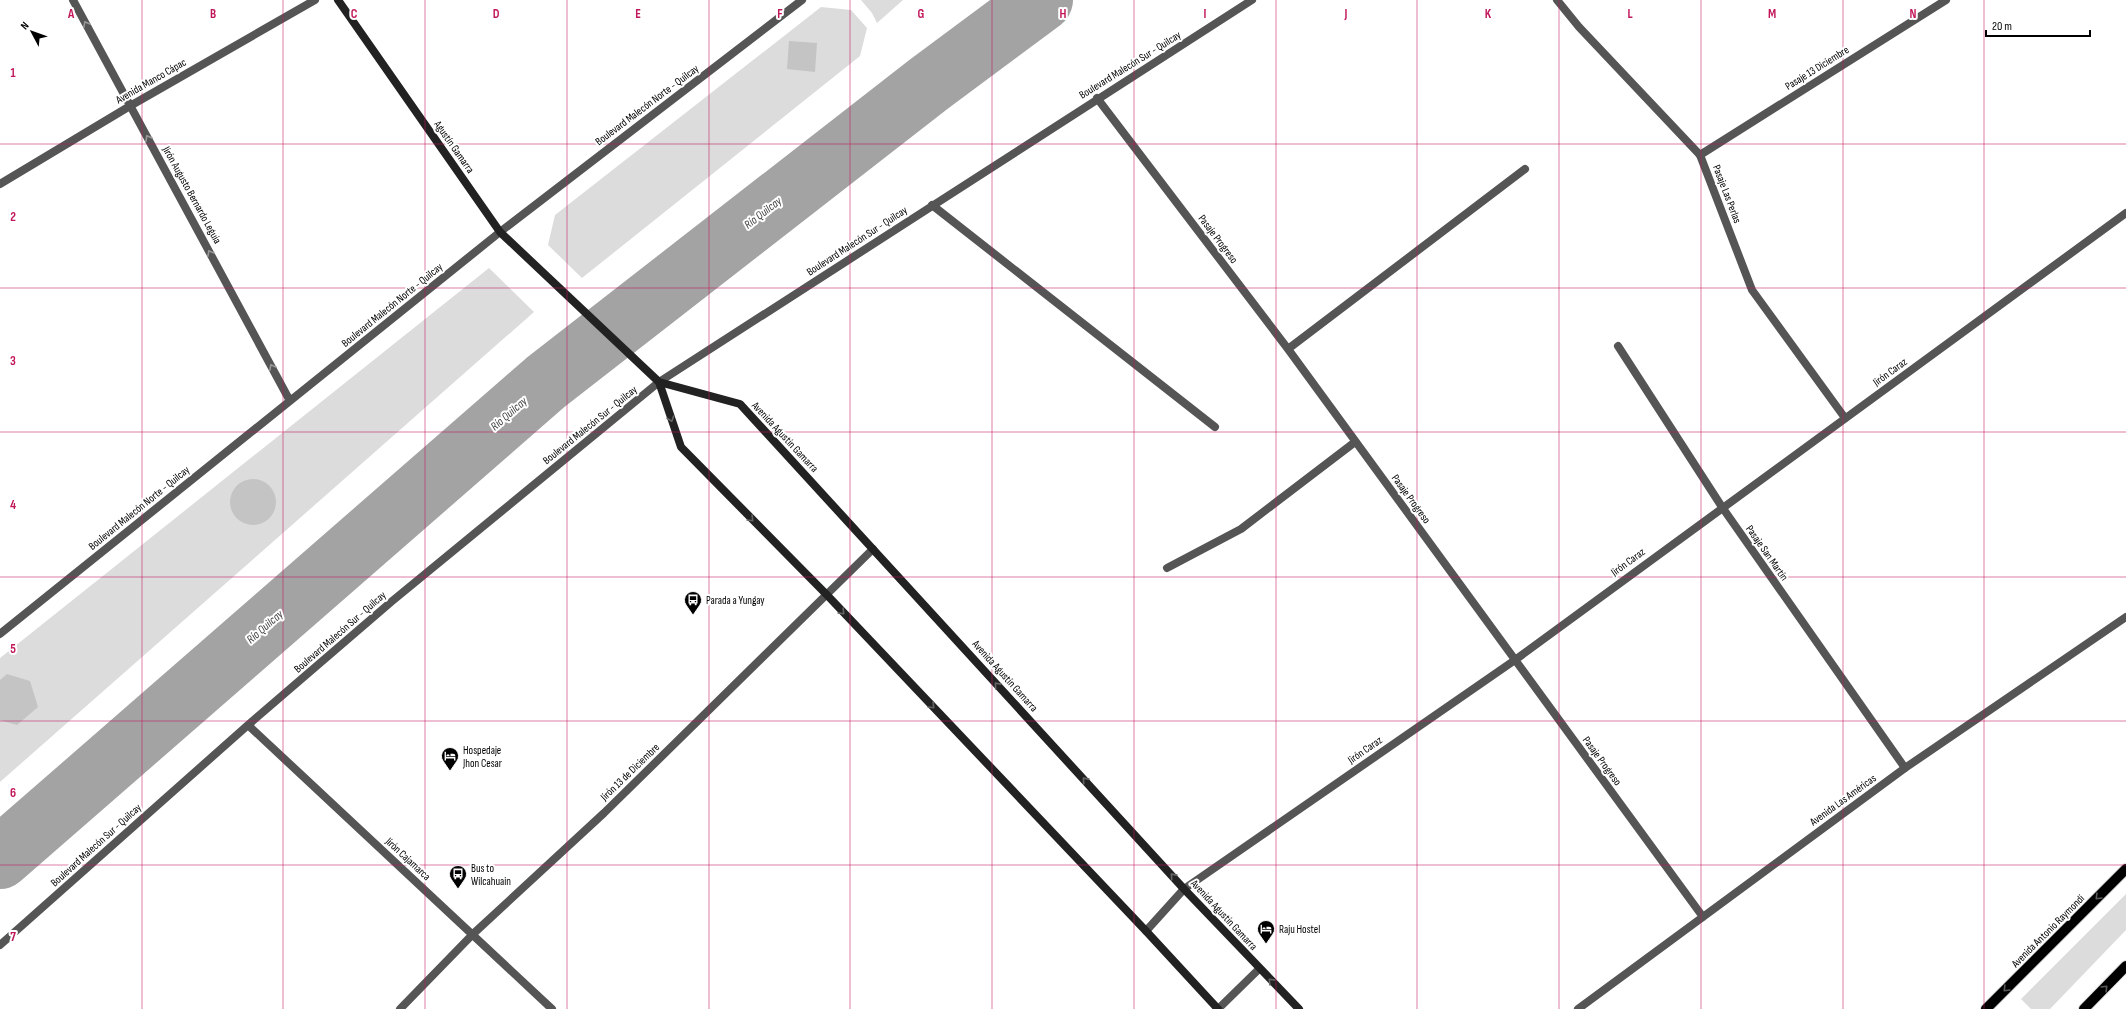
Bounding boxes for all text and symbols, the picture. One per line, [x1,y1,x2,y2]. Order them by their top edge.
text: A [67,6,75,22]
text: B [210,6,216,22]
text: C [351,6,358,22]
text: D [493,6,500,22]
text: E [635,6,641,22]
text: F [777,6,783,22]
text: G [918,6,925,22]
text: H [1060,6,1067,22]
text: I [1204,6,1207,22]
text: J [1344,6,1348,22]
text: K [1485,6,1492,22]
text: L [1627,6,1633,22]
text: M [1768,6,1776,22]
text: N [1910,6,1917,22]
north arrow [12,12,52,52]
scale bar [1986,12,2090,38]
text: N [18,19,32,32]
text: 20 m [1992,19,2012,34]
one-way arrow [84,21,91,28]
street label: Boulevard Malecón Sur - Quilcay [1077,28,1184,102]
street label: Pasaje 13 Diciembre [1783,43,1851,93]
street label: Avenida Manco Cápac [113,56,189,107]
street label: Boulevard Malecón Norte - Quilcay [593,61,702,148]
text: 1 [10,65,16,81]
street label: Agustín Gamarra [431,117,477,176]
one-way arrow [145,135,153,143]
street label: Jirón Augusto Bernardo Leguía [159,143,224,246]
street label: Pasaje Las Perlas [1710,163,1744,225]
water label: Río Quilcay [741,193,785,232]
street label: Boulevard Malecón Sur - Quilcay [804,203,910,278]
text: 2 [10,209,16,225]
street label: Pasaje Progreso [1196,212,1241,266]
one-way arrow [208,249,215,257]
street label: Boulevard Malecón Norte - Quilcay [339,260,446,350]
text: 3 [10,353,16,369]
street label: Jirón Caraz [1870,355,1910,389]
one-way arrow [269,364,277,371]
street label: Boulevard Malecón Sur - Quilcay [540,383,640,467]
water label: Río Quilcay [488,394,531,434]
street label: Avenida Agustín Gamarra [748,398,821,475]
one-way arrow [667,416,675,423]
street label: Boulevard Malecón Norte - Quilcay [86,463,193,553]
street label: Pasaje Progreso [1389,472,1433,526]
text: 4 [10,497,16,513]
one-way arrow [746,514,754,522]
street label: Pasaje San Martín [1743,523,1791,583]
street label: Jirón Caraz [1608,545,1648,579]
street label: Boulevard Malecón Sur - Quilcay [291,588,389,675]
bus stop icon: Parada a Yungay [683,590,703,615]
place label: Parada a Yungay [706,594,765,607]
water label: Río Quilcay [244,607,287,647]
one-way arrow [838,607,845,615]
street label: Avenida Agustín Gamarra [969,637,1040,714]
text: 5 [10,641,16,657]
one-way arrow [995,682,1002,689]
one-way arrow [927,701,935,709]
street label: Jirón Caraz [1345,734,1385,767]
street label: Pasaje Progreso [1580,734,1624,788]
street label: Jirón 13 de Diciembre [597,741,662,804]
place label: Hospedaje Jhon Cesar [462,744,502,770]
hotel icon: Hospedaje Jhon Cesar [440,746,460,771]
street label: Avenida Las Américas [1807,772,1879,829]
one-way arrow [1083,778,1090,785]
text: 6 [10,785,16,801]
street label: Boulevard Malecón Sur - Quilcay [48,800,145,889]
street label: Jirón Cajamarca [382,834,433,883]
place label: Bus to Wilcahuain [471,862,511,888]
bus stop icon: Bus to Wilcahuain [448,864,468,889]
one-way arrow [1170,873,1178,881]
street label: Avenida Agustín Gamarra [1187,876,1260,953]
street label: Avenida Antonio Raymondi [2008,892,2087,971]
one-way arrow [2095,892,2103,900]
hotel icon: Raju Hostel [1256,919,1276,944]
place label: Raju Hostel [1279,923,1320,936]
text: 7 [10,929,16,945]
one-way arrow [1269,978,1276,986]
one-way arrow [2004,984,2011,992]
one-way arrow [2100,985,2108,993]

